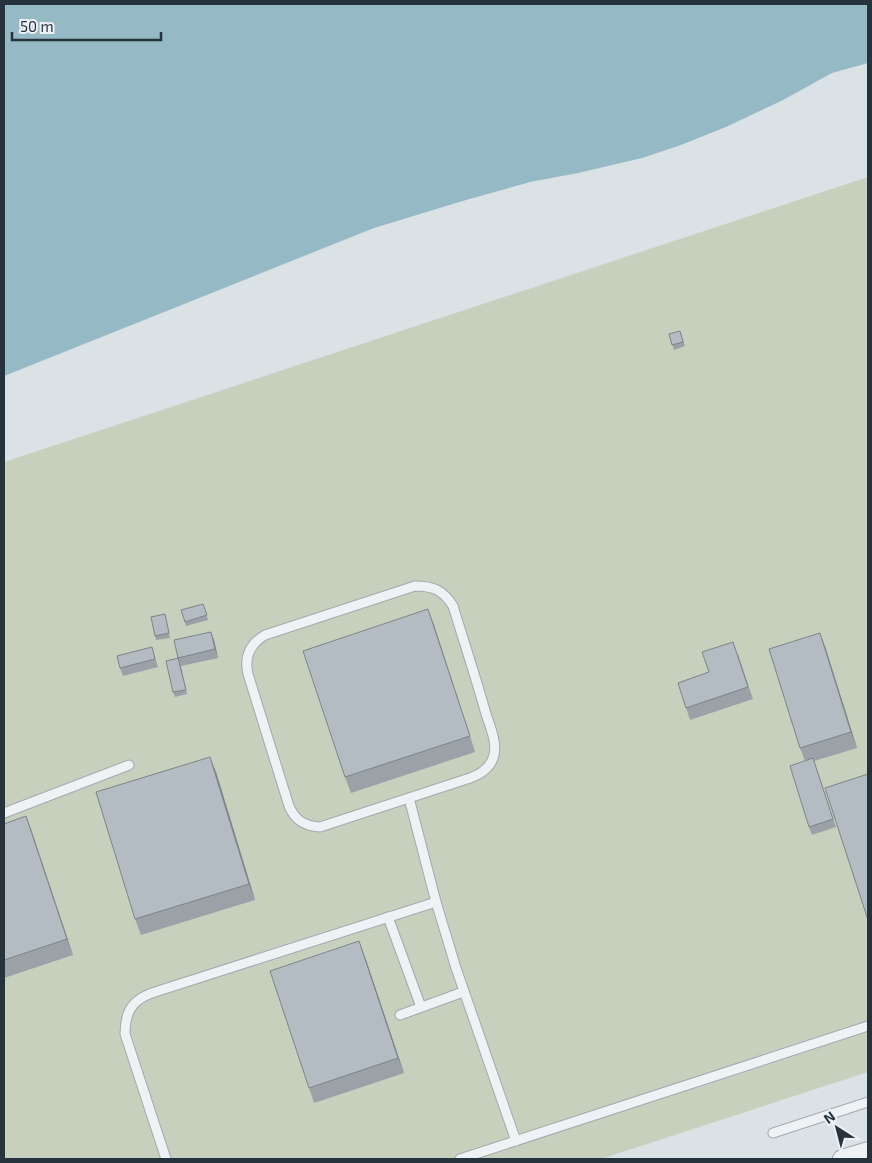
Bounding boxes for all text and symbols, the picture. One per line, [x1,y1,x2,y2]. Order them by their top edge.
scale bar [12,10,161,42]
text: 50 m [20,17,54,35]
north arrow [812,1103,862,1153]
text: N [820,1107,838,1127]

